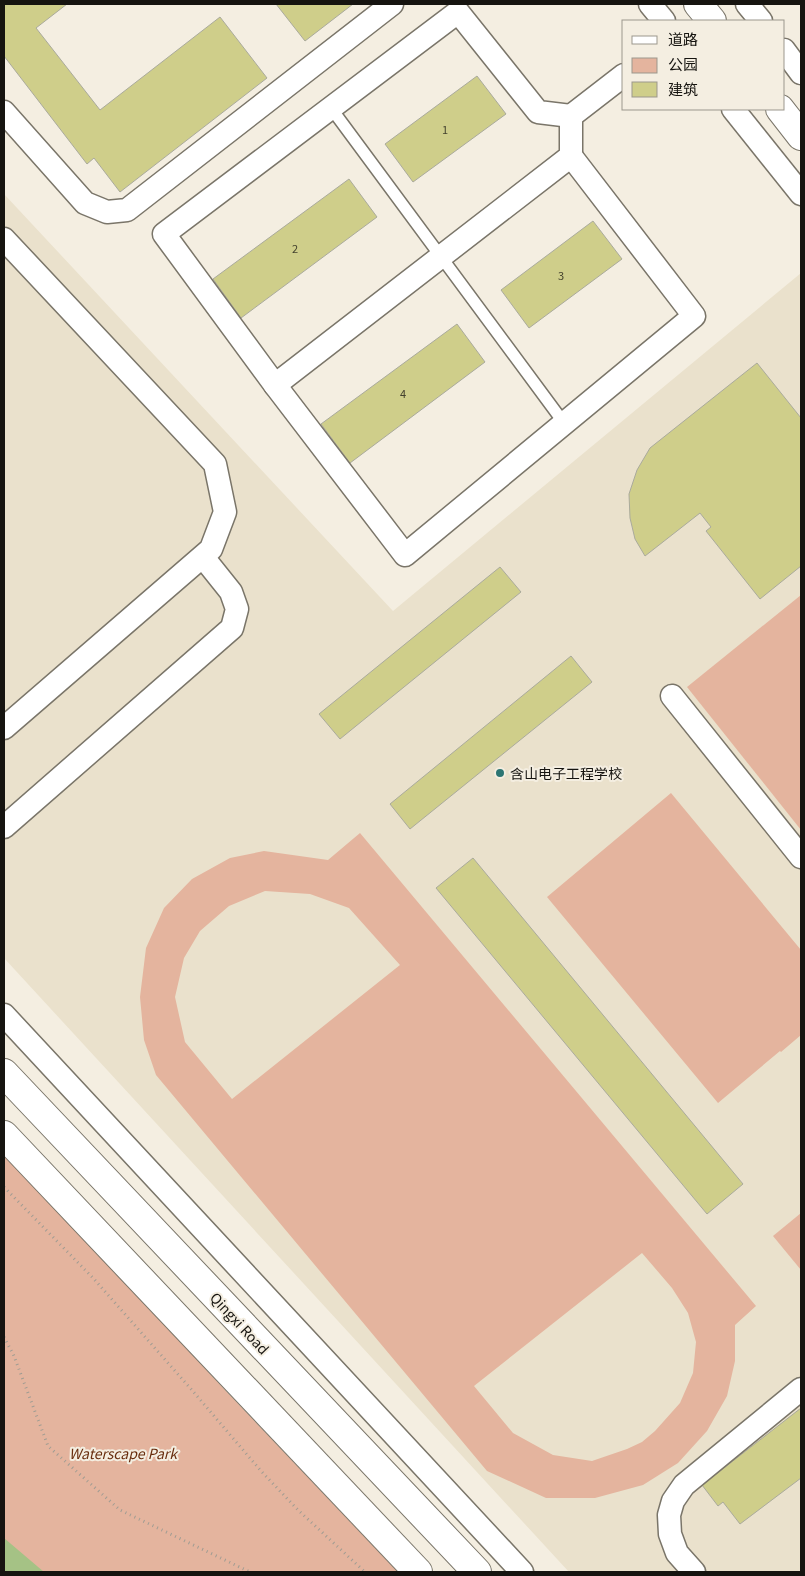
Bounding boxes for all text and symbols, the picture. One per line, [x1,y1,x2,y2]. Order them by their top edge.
legend [622,20,785,110]
text: 道路 [668,28,698,49]
text: 公园 [668,53,698,74]
text: 建筑 [668,78,698,99]
house number: 1 [442,121,448,137]
house number: 2 [292,240,298,256]
house number: 3 [558,267,564,283]
house number: 4 [400,385,406,401]
place label: 含山电子工程学校 [510,763,622,783]
marker: 含山电子工程学校 [494,767,506,779]
street label: Qingxi Road [206,1288,274,1358]
park label: Waterscape Park [69,1443,179,1463]

